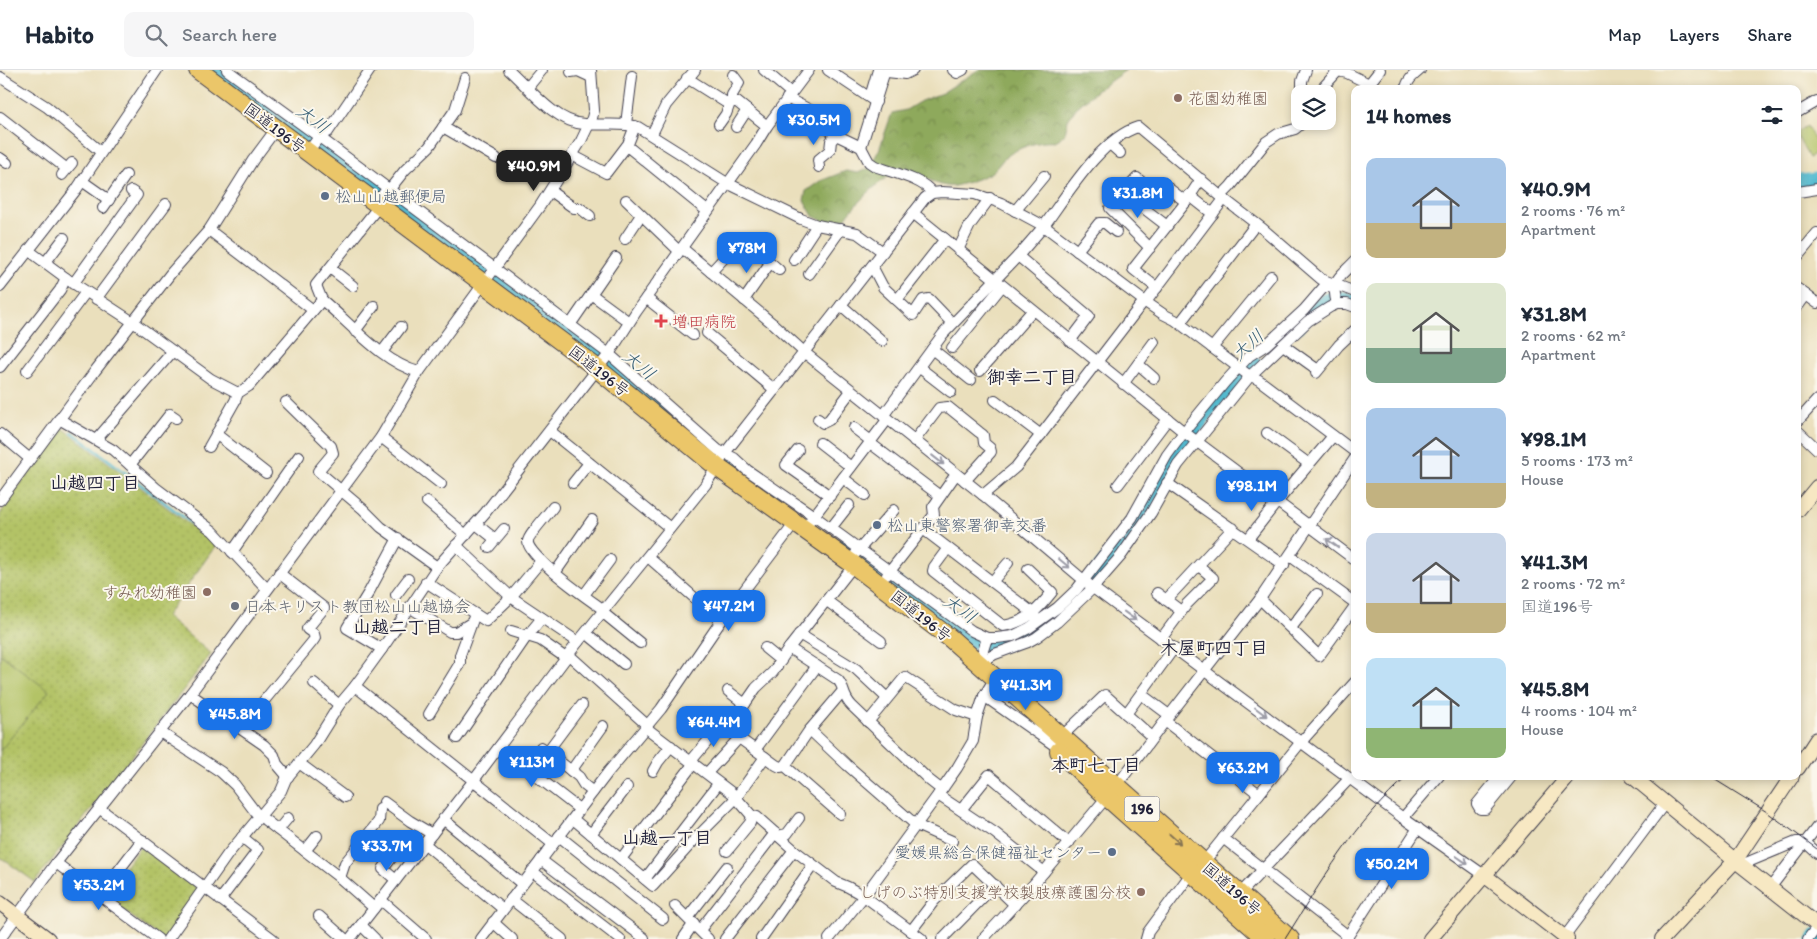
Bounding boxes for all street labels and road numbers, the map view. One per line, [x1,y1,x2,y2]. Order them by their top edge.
street label: 国道196号 [240,99,310,157]
street label: 国道196号 [565,341,633,401]
street label: 国道196号 [887,586,955,646]
road number: 196 [1124,796,1160,822]
street label: 国道196号 [1198,858,1266,920]

